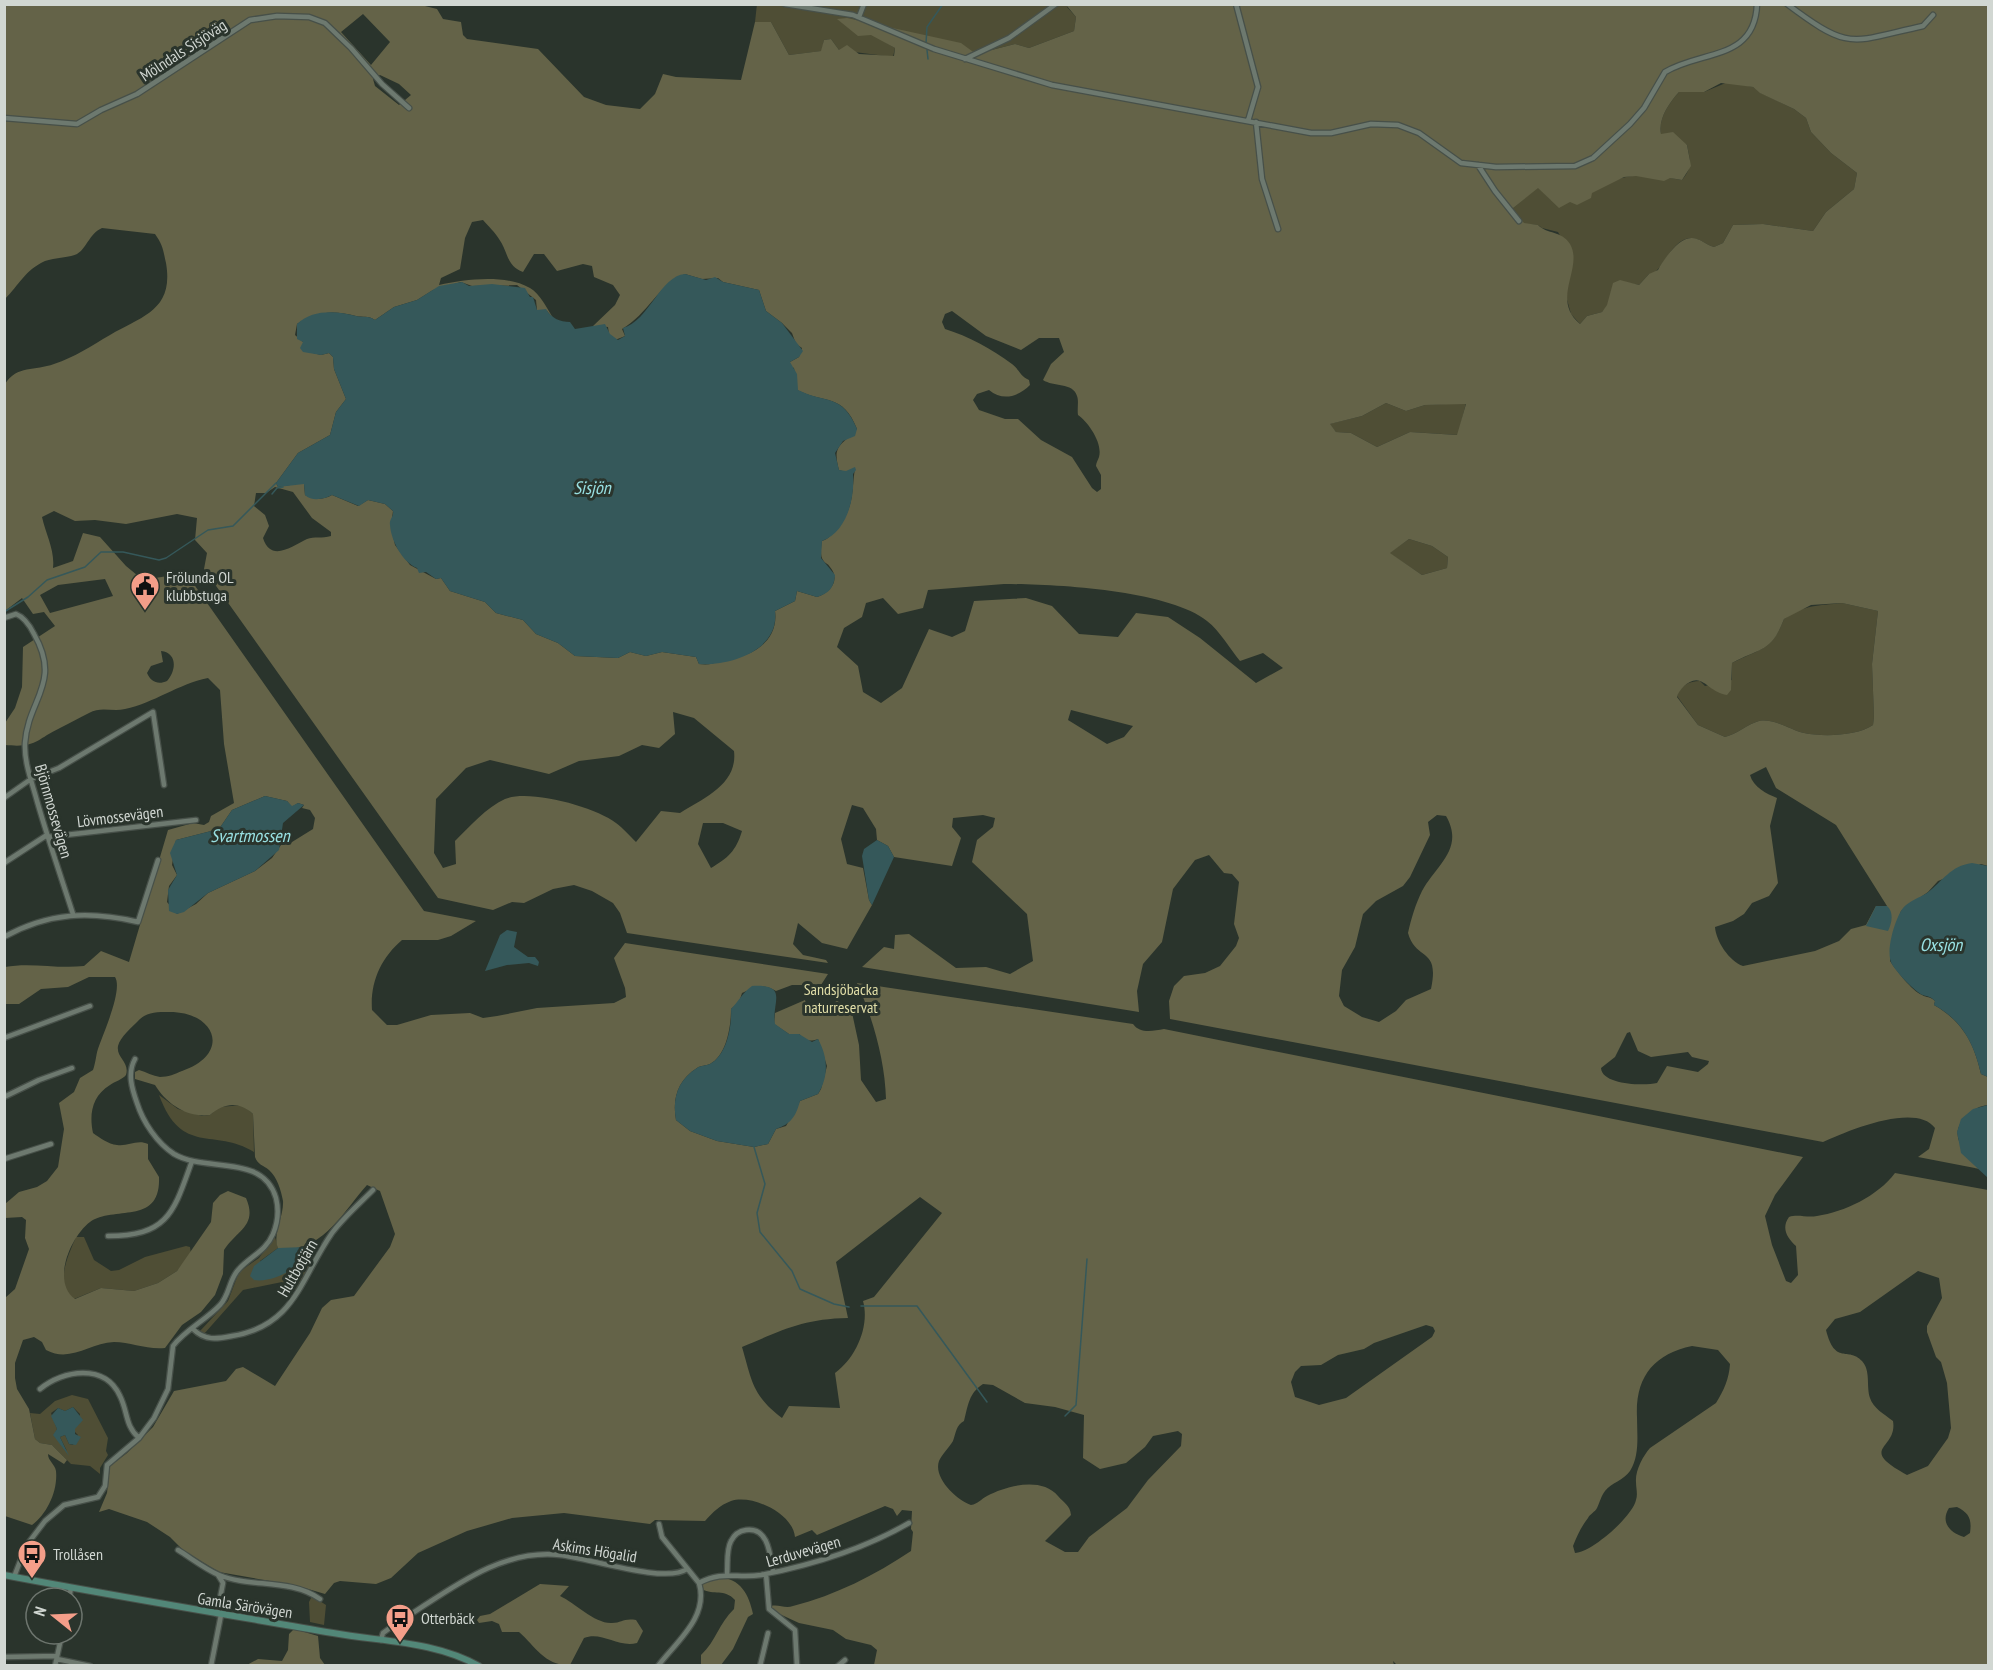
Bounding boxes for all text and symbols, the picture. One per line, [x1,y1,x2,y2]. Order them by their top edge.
street label: Mölndals Sisjöväg [136,15,230,85]
water label: Sisjön [573,476,612,499]
place label: Frölunda OL klubbstuga [166,567,234,605]
public building icon: Frölunda OL klubbstuga [129,570,161,612]
street label: Björnmossevägen [31,762,77,860]
street label: Lövmossevägen [76,801,164,831]
water label: Svartmossen [210,824,291,847]
water label: Oxsjön [1920,933,1963,956]
park label: Sandsjöbacka naturreservat [804,979,878,1017]
street label: Hultbotjärn [273,1236,321,1300]
street label: Lerduvevägen [763,1531,843,1571]
street label: Askims Högalid [552,1533,639,1567]
bus stop icon: Trollåsen [16,1538,48,1580]
place label: Trollåsen [53,1544,103,1564]
north arrow [24,1586,84,1646]
street label: Gamla Särövägen [196,1588,294,1622]
bus stop icon: Otterbäck [384,1602,416,1644]
text: N [29,1604,51,1619]
place label: Otterbäck [421,1608,475,1628]

